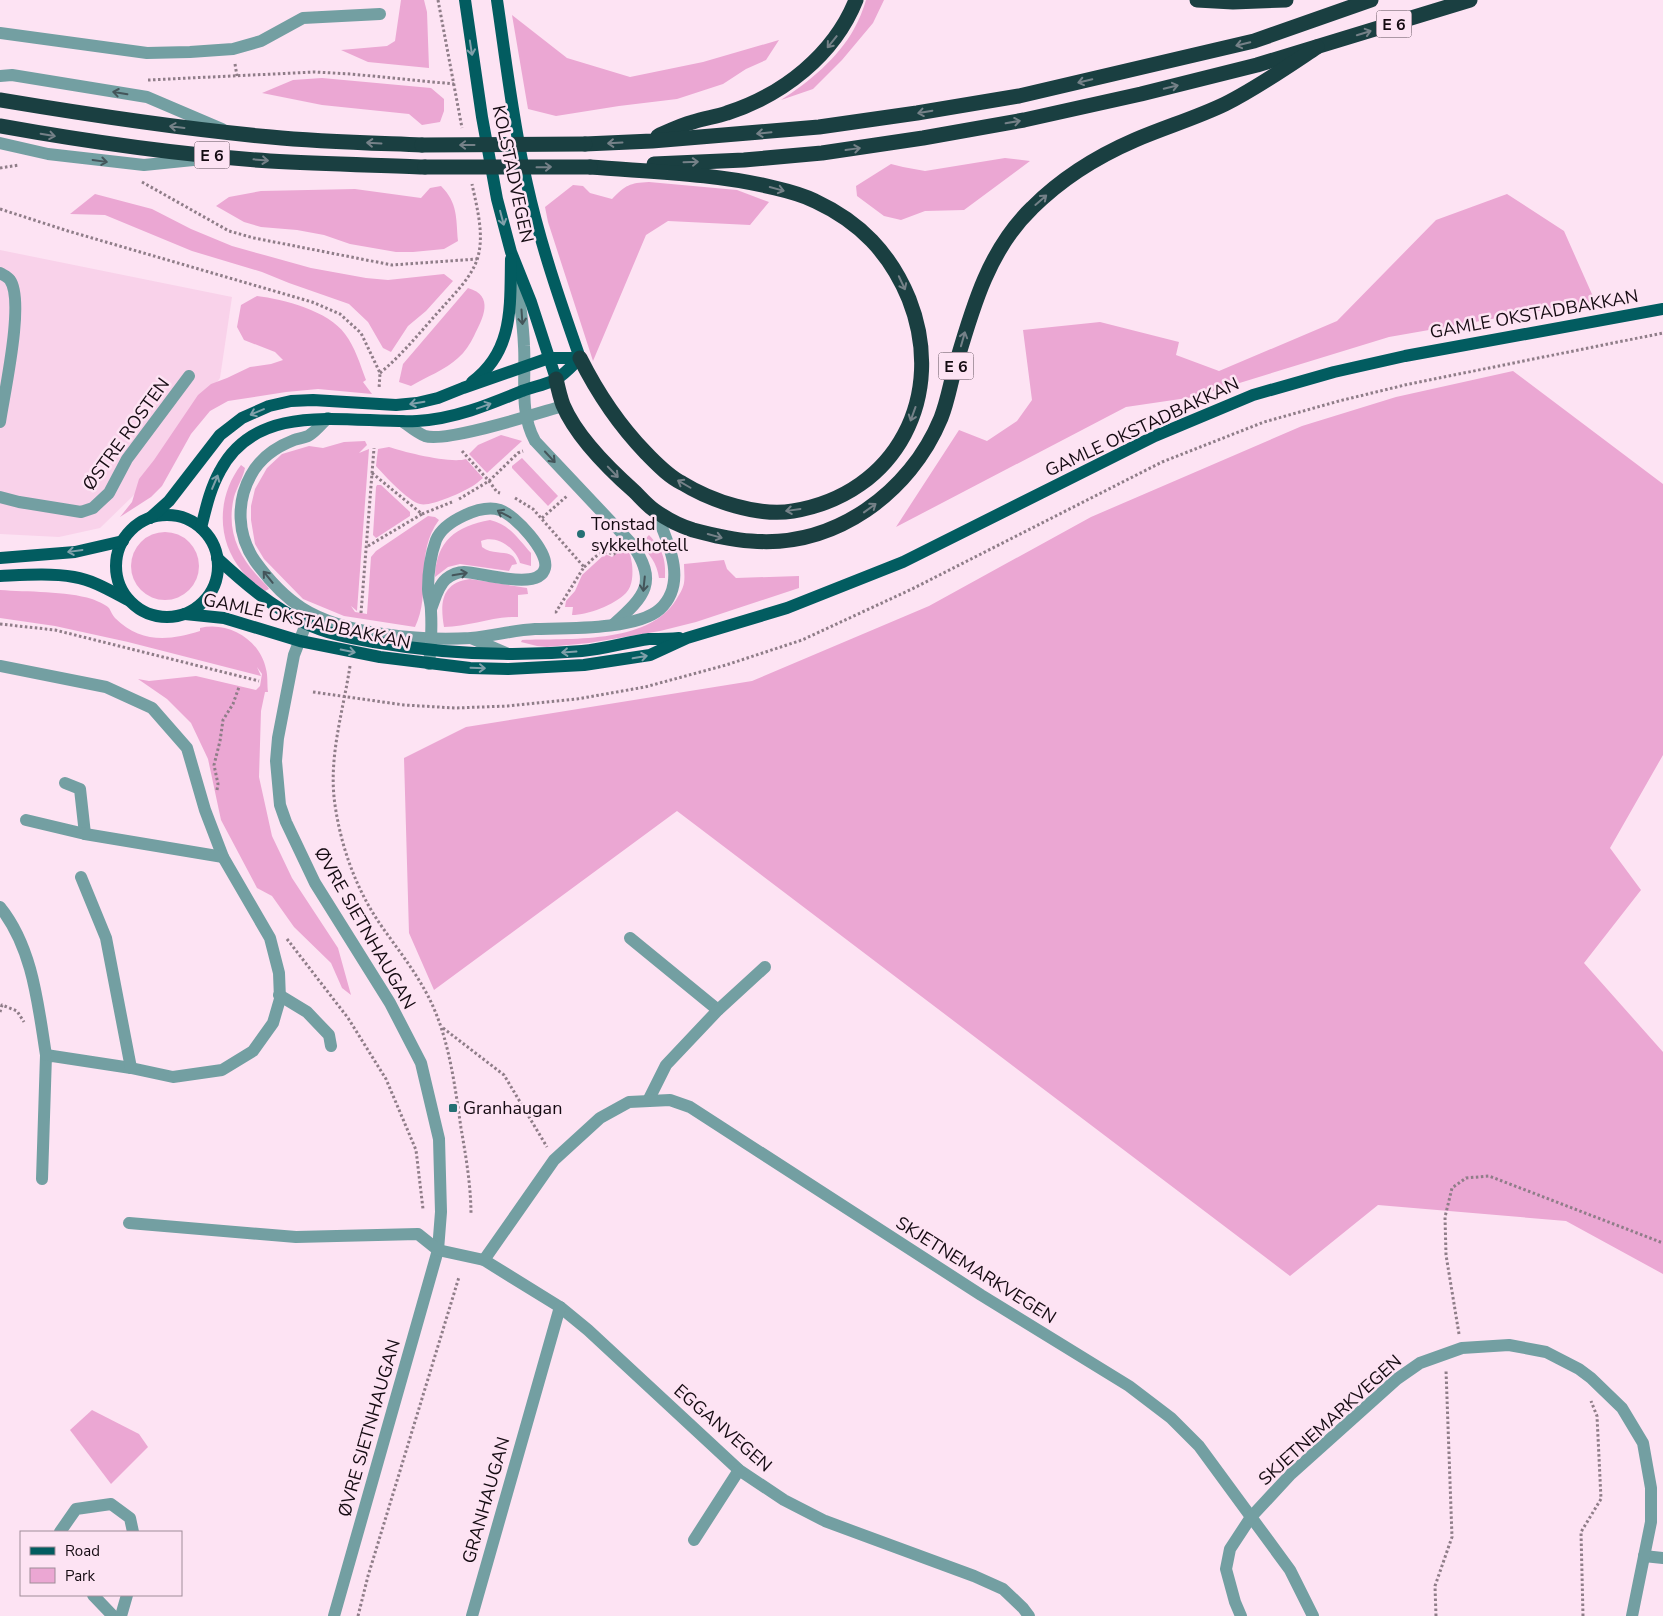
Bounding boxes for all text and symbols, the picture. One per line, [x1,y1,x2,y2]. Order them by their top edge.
road number: E 6 [1376,10,1412,38]
one-way arrow [1355,27,1371,37]
one-way arrow [826,35,837,48]
one-way arrow [466,40,476,56]
one-way arrow [1235,40,1251,49]
one-way arrow [1077,77,1093,87]
one-way arrow [1163,82,1179,91]
one-way arrow [113,87,129,97]
street label: KOLSTADVEGEN [487,103,539,245]
one-way arrow [917,108,933,118]
one-way arrow [1004,116,1020,126]
one-way arrow [169,122,185,132]
one-way arrow [756,128,772,138]
one-way arrow [40,130,56,140]
one-way arrow [366,138,382,147]
one-way arrow [607,138,624,148]
one-way arrow [459,140,475,150]
road number: E 6 [194,142,230,168]
one-way arrow [844,143,860,153]
one-way arrow [253,155,269,165]
one-way arrow [91,156,107,166]
one-way arrow [683,158,699,167]
one-way arrow [536,163,552,172]
one-way arrow [768,184,784,194]
one-way arrow [1035,194,1048,205]
one-way arrow [498,210,507,226]
one-way arrow [897,275,907,290]
street label: GAMLE OKSTADBAKKAN [1428,284,1640,344]
one-way arrow [517,309,527,325]
one-way arrow [959,332,969,348]
road number: E 6 [938,352,974,380]
street label: GAMLE OKSTADBAKKAN [1041,371,1243,483]
street label: ØSTRE ROSTEN [77,373,175,495]
one-way arrow [410,398,426,408]
one-way arrow [476,401,491,410]
one-way arrow [908,406,917,421]
one-way arrow [250,407,265,417]
one-way arrow [544,451,556,464]
one-way arrow [607,466,620,478]
one-way arrow [211,475,221,490]
one-way arrow [676,479,691,489]
one-way arrow [863,502,876,513]
one-way arrow [785,505,801,515]
one-way arrow [497,509,512,518]
place label: Tonstad sykkelhotell [591,512,689,557]
marker: Tonstad sykkelhotell [575,528,587,540]
one-way arrow [707,531,723,541]
one-way arrow [68,546,84,556]
one-way arrow [451,569,467,579]
one-way arrow [262,571,273,584]
one-way arrow [640,576,649,592]
street label: GAMLE OKSTADBAKKAN [201,587,413,655]
one-way arrow [339,647,355,656]
one-way arrow [562,647,578,656]
one-way arrow [631,651,647,661]
one-way arrow [470,663,486,673]
street label: ØVRE SJETNHAUGAN [309,843,421,1013]
place label: Granhaugan [463,1096,562,1120]
marker: Granhaugan [447,1102,459,1114]
street label: SKJETNEMARKVEGEN [891,1211,1061,1329]
street label: ØVRE SJETNHAUGAN [332,1336,406,1520]
street label: SKJETNEMARKVEGEN [1253,1349,1407,1491]
street label: EGGANVEGEN [669,1379,777,1477]
street label: GRANHAUGAN [456,1434,516,1566]
legend [20,1531,182,1596]
text: Road [65,1541,100,1561]
text: Park [65,1566,95,1586]

